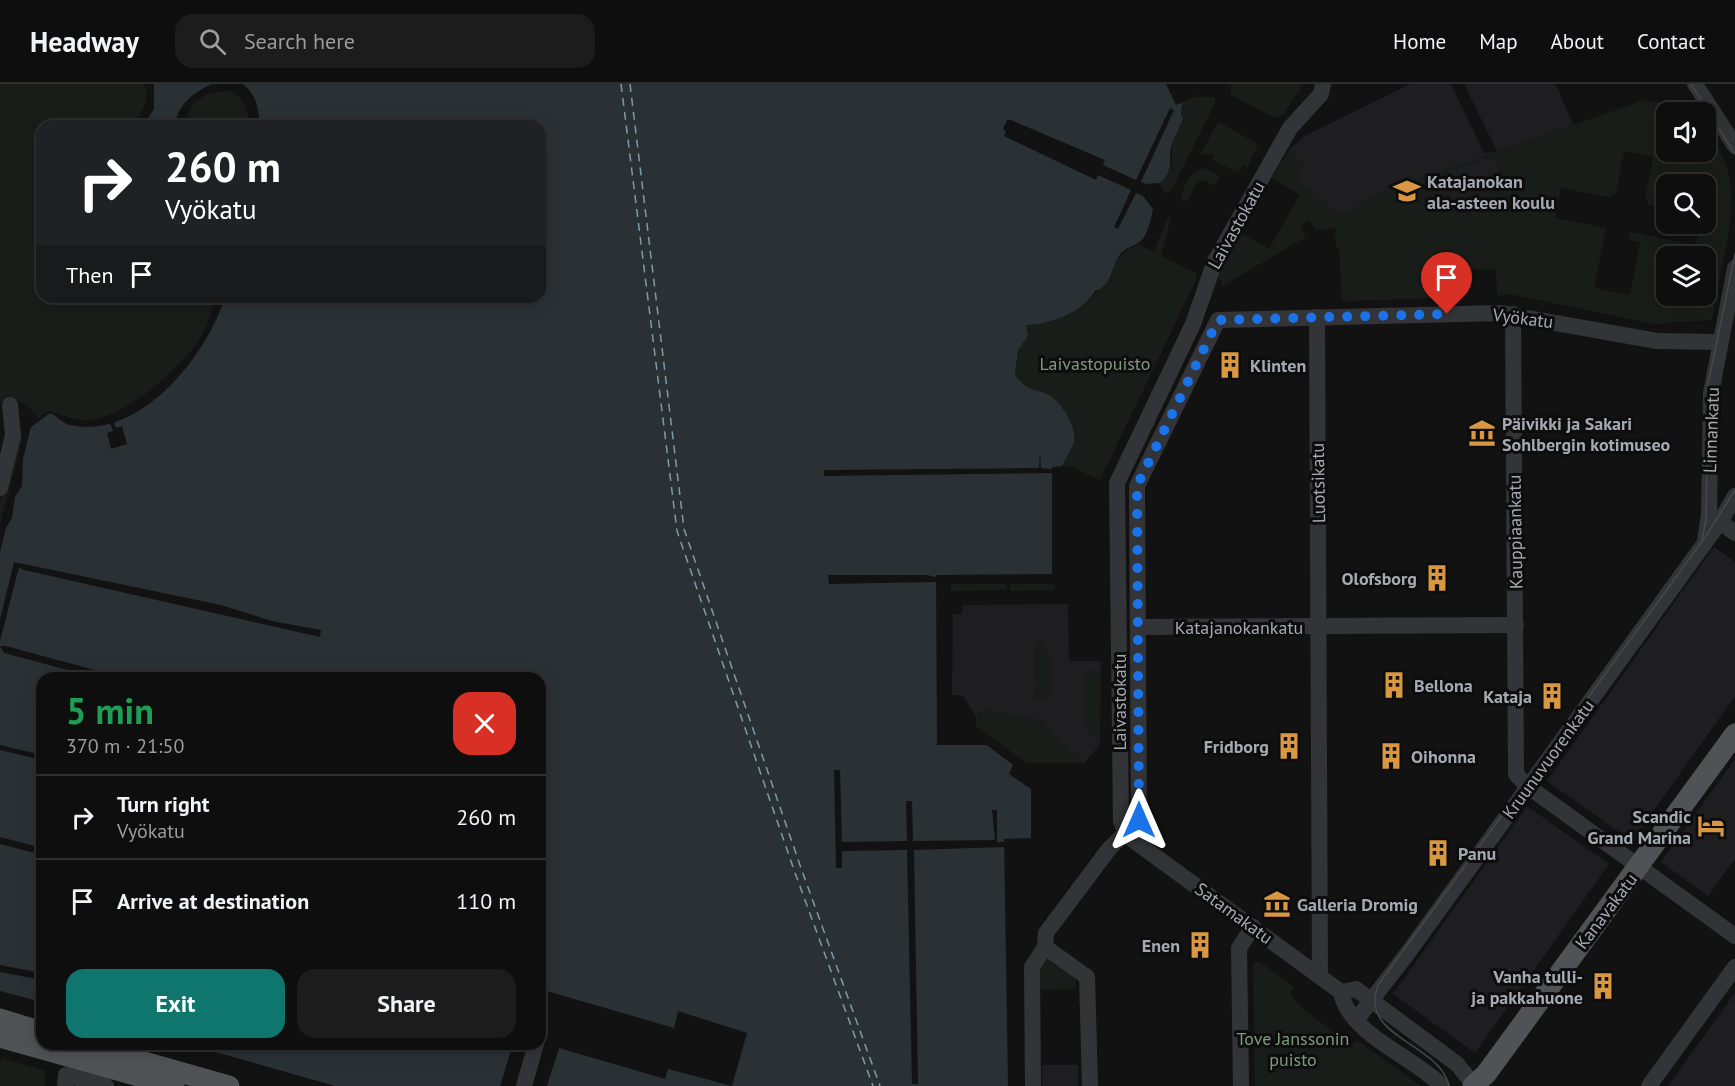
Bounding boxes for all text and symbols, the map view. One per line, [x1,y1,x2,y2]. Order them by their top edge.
search box [175,14,595,68]
text: Headway [30,23,139,60]
icon: search [196,25,229,58]
text: Search here [244,27,355,55]
text: Home [1393,28,1446,55]
text: Map [1479,28,1518,55]
text: About [1551,28,1604,55]
text: Contact [1637,28,1705,55]
map controls [1656,102,1716,306]
button: sound [1656,102,1716,162]
text: 260 m [165,139,281,194]
icon: right [66,144,144,222]
place label: Katajanokan ala-asteen koulu [1427,170,1555,214]
button: search [1656,174,1716,234]
school or university icon: Katajanokan ala-asteen koulu [1392,176,1422,206]
street label: Laivastokatu [1202,177,1270,273]
text: Vyökatu [165,192,257,226]
button: layers [1656,246,1716,306]
pin [1421,252,1472,314]
icon: arrive [125,258,158,291]
text: Then [66,261,113,289]
icon: arrive [1430,261,1463,294]
street label: Vyökatu [1490,303,1555,333]
building icon: Klinten [1215,350,1245,380]
park label: Laivastopuisto [1040,352,1150,375]
place label: Klinten [1250,354,1306,377]
street label: Linnankatu [1698,387,1724,473]
place label: Päivikki ja Sakari Sohlbergin kotimuseo [1502,412,1671,456]
museum icon: Päivikki ja Sakari Sohlbergin kotimuseo [1467,418,1497,448]
street label: Luotsikatu [1306,443,1330,523]
street label: Kauppiaankatu [1503,475,1527,589]
building icon: Olofsborg [1422,563,1452,593]
place label: Olofsborg [1342,567,1417,590]
street label: Katajanokankatu [1175,616,1303,639]
street label: Laivastokatu [1108,654,1131,750]
building icon: Bellona [1379,670,1409,700]
place label: Bellona [1414,674,1473,697]
building icon: Kataja [1537,681,1567,711]
place label: Kataja [1483,685,1532,708]
text: 5 min [66,687,154,734]
button: close [453,692,516,755]
street label: Kruunuvuorenkatu [1497,695,1599,823]
building icon: Fridborg [1274,731,1304,761]
text: 370 m · 21:50 [66,733,184,759]
place label: Fridborg [1204,735,1269,758]
building icon: Oihonna [1376,741,1406,771]
place label: Oihonna [1411,745,1476,768]
position arrow [1107,788,1171,852]
text: Turn right [117,790,209,818]
icon: right [66,801,99,834]
text: 260 m [456,803,516,831]
place label: Scandic Grand Marina [1588,805,1691,849]
hotel icon: Scandic Grand Marina [1696,811,1726,841]
text: Vyökatu [117,818,185,844]
building icon: Panu [1423,838,1453,868]
place label: Panu [1458,842,1496,865]
street label: Kanavakatu [1570,868,1642,954]
street label: Satamakatu [1191,877,1277,949]
icon: arrive [66,885,99,918]
text: Arrive at destination [117,887,309,915]
text: 110 m [456,887,516,915]
museum icon: Galleria Dromig [1262,889,1292,919]
place label: Galleria Dromig [1297,893,1418,916]
building icon: Enen [1185,930,1215,960]
place label: Enen [1142,934,1180,957]
place label: Vanha tulli- ja pakkahuone [1470,965,1583,1009]
button: Exit [66,969,285,1038]
button: Share [297,969,516,1038]
building icon: Vanha tulli- ja pakkahuone [1588,971,1618,1001]
park label: Tove Janssonin puisto [1237,1027,1349,1071]

